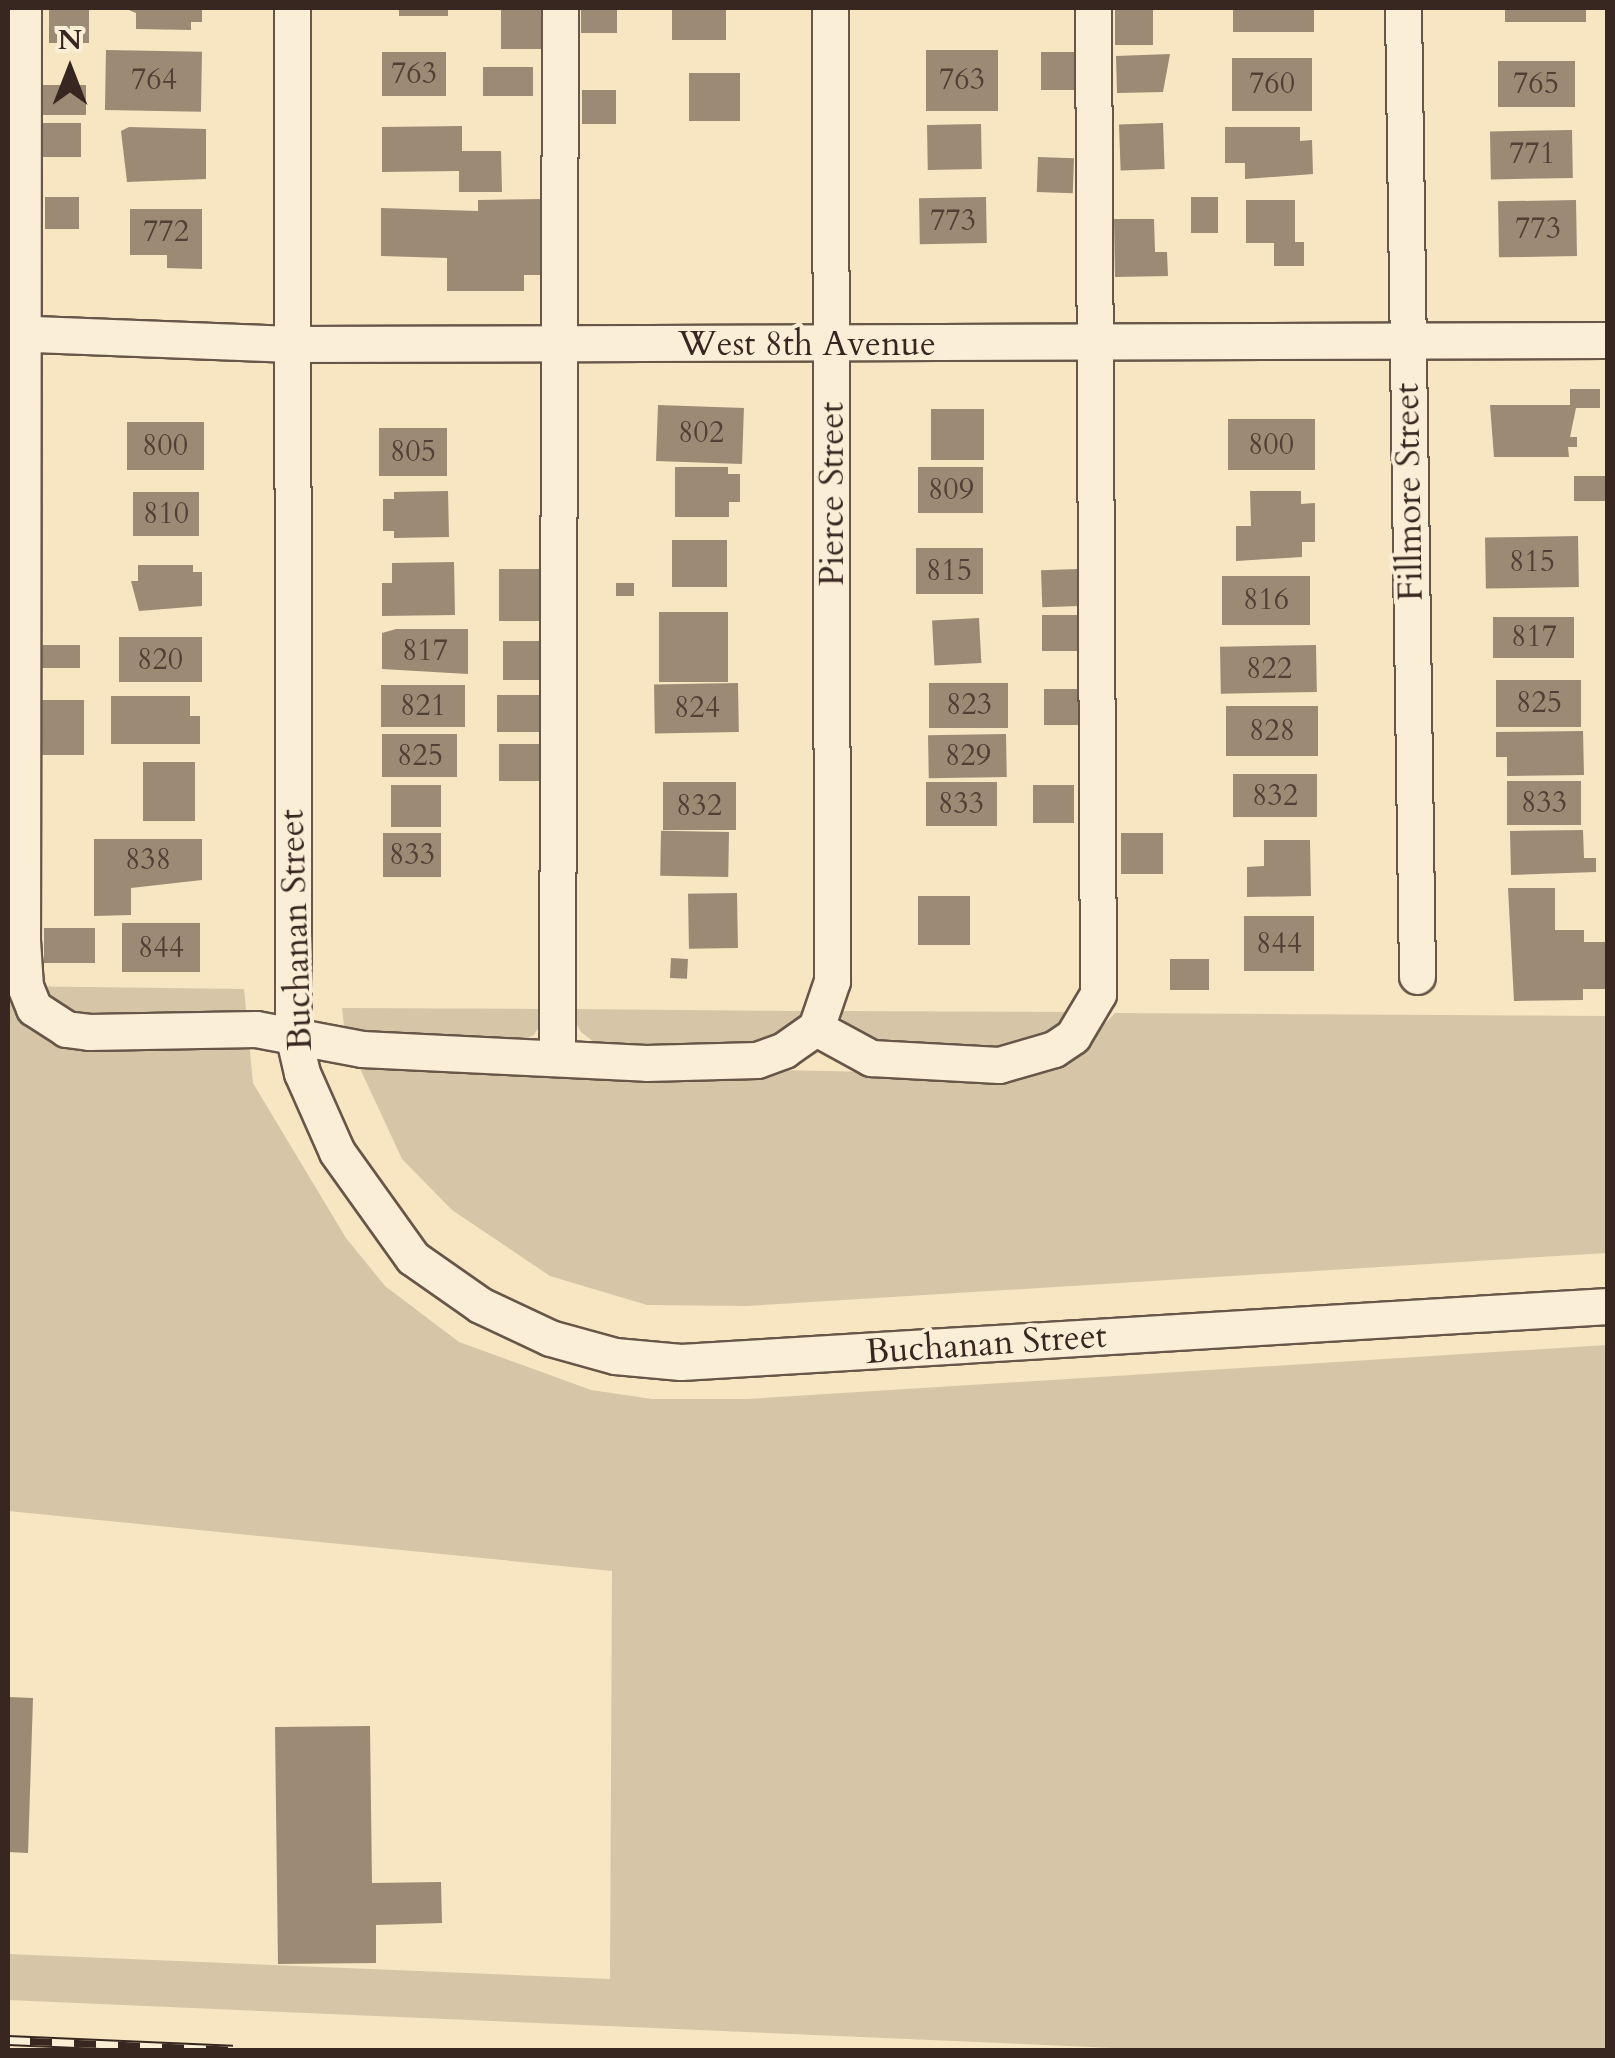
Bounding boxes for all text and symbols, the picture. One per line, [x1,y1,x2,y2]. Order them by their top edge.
north arrow [20,20,120,120]
text: N [58,21,82,59]
house number: 763 [391,56,437,92]
house number: 764 [131,62,177,98]
house number: 763 [939,62,985,98]
house number: 760 [1249,66,1295,102]
house number: 765 [1513,66,1559,102]
house number: 771 [1509,136,1555,172]
house number: 773 [930,203,976,239]
house number: 773 [1515,211,1561,247]
house number: 772 [143,214,189,250]
street label: West 8th Avenue [678,323,936,365]
street label: Fillmore Street [1386,382,1432,602]
street label: Pierce Street [811,402,853,586]
house number: 802 [678,415,724,451]
house number: 800 [1248,427,1294,463]
house number: 800 [142,428,188,464]
house number: 805 [390,434,436,470]
house number: 809 [928,472,974,508]
house number: 810 [143,496,189,532]
house number: 815 [1509,544,1555,580]
house number: 815 [926,553,972,589]
house number: 816 [1243,582,1289,618]
house number: 817 [1511,619,1557,655]
house number: 817 [402,633,448,669]
house number: 820 [137,642,183,678]
house number: 822 [1246,651,1292,687]
house number: 825 [1516,685,1562,721]
house number: 823 [946,687,992,723]
house number: 821 [400,688,446,724]
house number: 824 [674,690,720,726]
house number: 828 [1249,713,1295,749]
house number: 825 [397,738,443,774]
house number: 829 [945,738,991,774]
house number: 832 [1252,778,1298,814]
house number: 833 [1521,785,1567,821]
house number: 833 [938,786,984,822]
house number: 832 [676,788,722,824]
street label: Buchanan Street [271,808,321,1052]
house number: 833 [389,837,435,873]
house number: 838 [125,842,171,878]
house number: 844 [1256,926,1302,962]
house number: 844 [138,930,184,966]
street label: Buchanan Street [864,1315,1108,1373]

